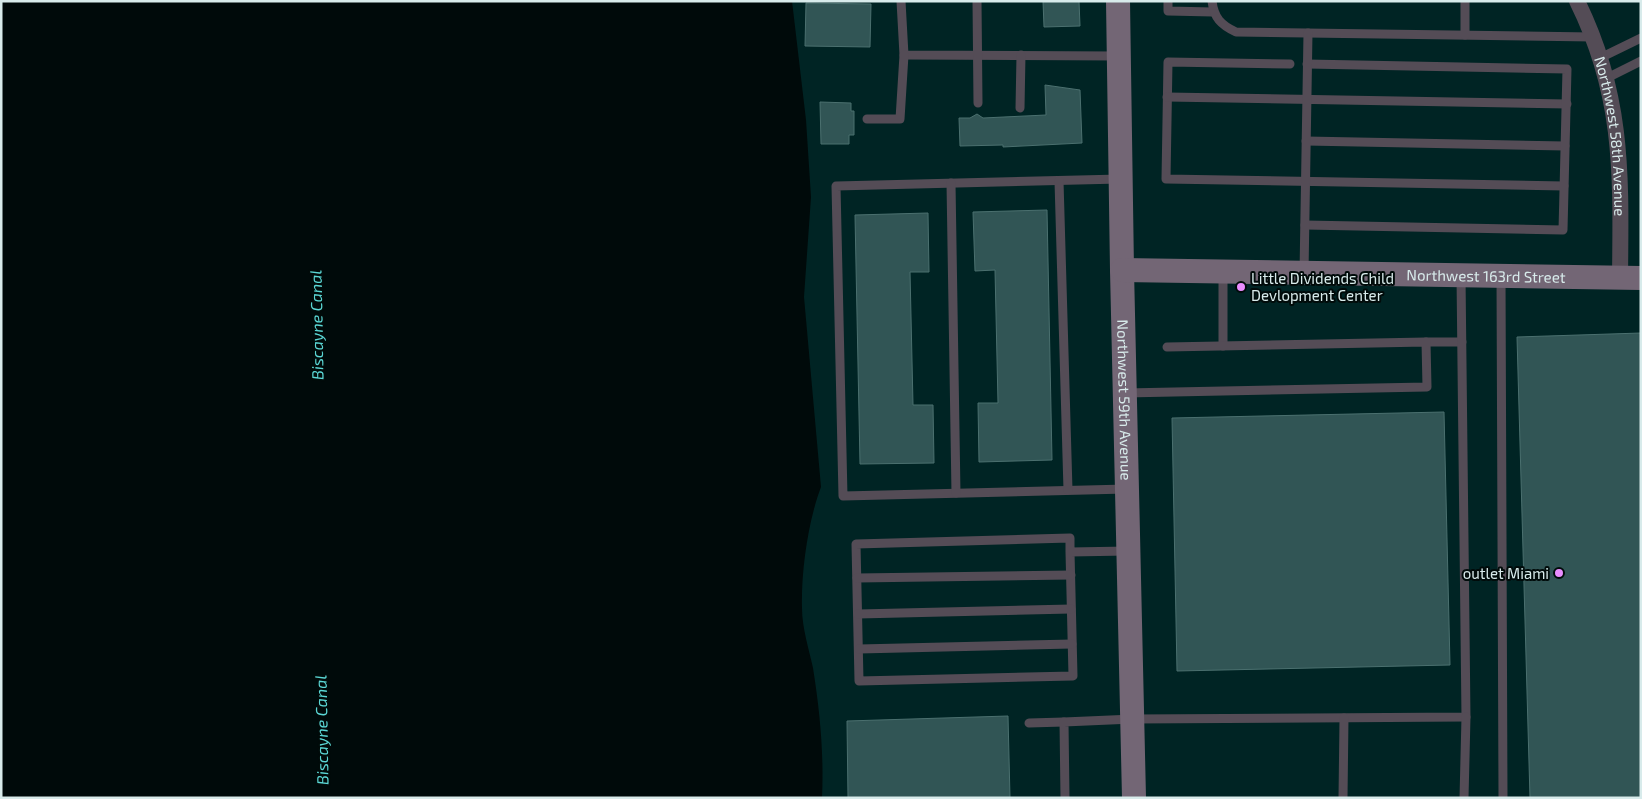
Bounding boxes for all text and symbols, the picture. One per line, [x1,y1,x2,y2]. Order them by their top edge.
street label: Northwest 58th Avenue [1591,54,1629,216]
street label: Northwest 163rd Street [1406,265,1566,286]
place label: Little Dividends Child Devlopment Center [1251,269,1394,304]
water label: Biscayne Canal [306,270,327,380]
marker: Little Dividends Child Devlopment Center [1235,281,1247,293]
street label: Northwest 59th Avenue [1114,319,1136,481]
place label: outlet Miami [1463,564,1549,582]
marker: outlet Miami [1553,567,1565,579]
water label: Biscayne Canal [311,675,332,785]

